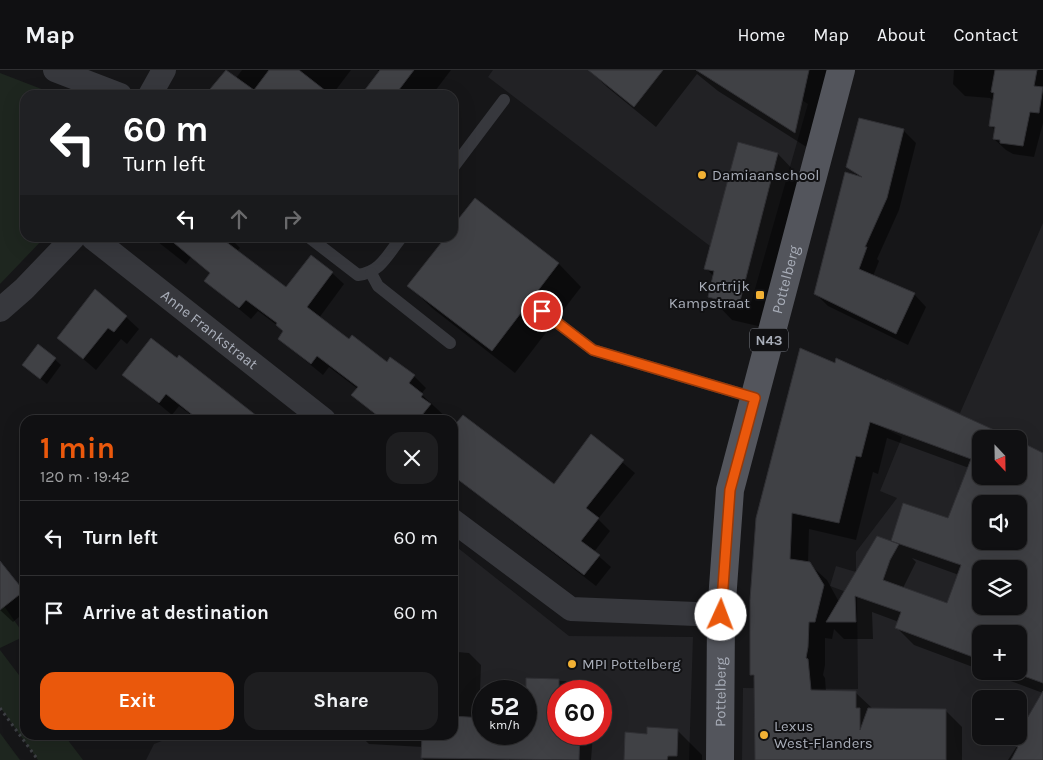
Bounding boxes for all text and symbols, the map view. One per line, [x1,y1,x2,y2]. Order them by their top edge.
text: Map [25,21,75,49]
text: Home [737,24,785,46]
text: Map [813,24,849,46]
text: About [877,24,926,46]
text: Contact [954,24,1018,46]
text: 60 m [123,109,208,150]
icon: left [40,110,105,175]
text: Turn left [123,151,206,177]
place label: Damiaanschool [712,166,820,184]
marker: Damiaanschool [696,169,708,181]
icon: left [172,205,200,233]
icon: ahead [225,205,253,233]
icon: right [278,205,306,233]
street label: Pottelberg [768,243,803,316]
place label: Kortrijk Kampstraat [669,277,750,312]
street label: Anne Frankstraat [157,286,262,373]
marker: Kortrijk Kampstraat [754,289,766,301]
pin [521,290,563,332]
icon: arrive [528,297,556,325]
road number: N43 [750,328,788,352]
text: 1 min [40,430,115,466]
north arrow [972,430,1028,485]
map controls [972,430,1027,745]
button: close [386,432,438,484]
text: 120 m · 19:42 [40,467,130,486]
button: sound [972,495,1027,550]
icon: left [40,524,68,552]
text: Turn left [83,527,158,549]
text: 60 m [394,527,438,549]
button: layers [972,560,1027,615]
position arrow [694,588,746,640]
icon: arrive [40,599,68,627]
text: Arrive at destination [83,602,269,624]
text: 60 m [394,602,438,624]
button: + [972,625,1027,680]
place label: MPI Pottelberg [582,655,681,673]
street label: Pottelberg [711,656,730,727]
marker: MPI Pottelberg [566,658,578,670]
button: Exit [40,672,234,730]
button: Share [244,672,438,730]
speed limit sign: 60 [547,680,612,745]
button: − [972,690,1027,745]
text: 52 [490,692,519,721]
place label: Lexus West-Flanders [774,717,873,752]
text: km/h [489,718,520,732]
marker: Lexus West-Flanders [758,729,770,741]

